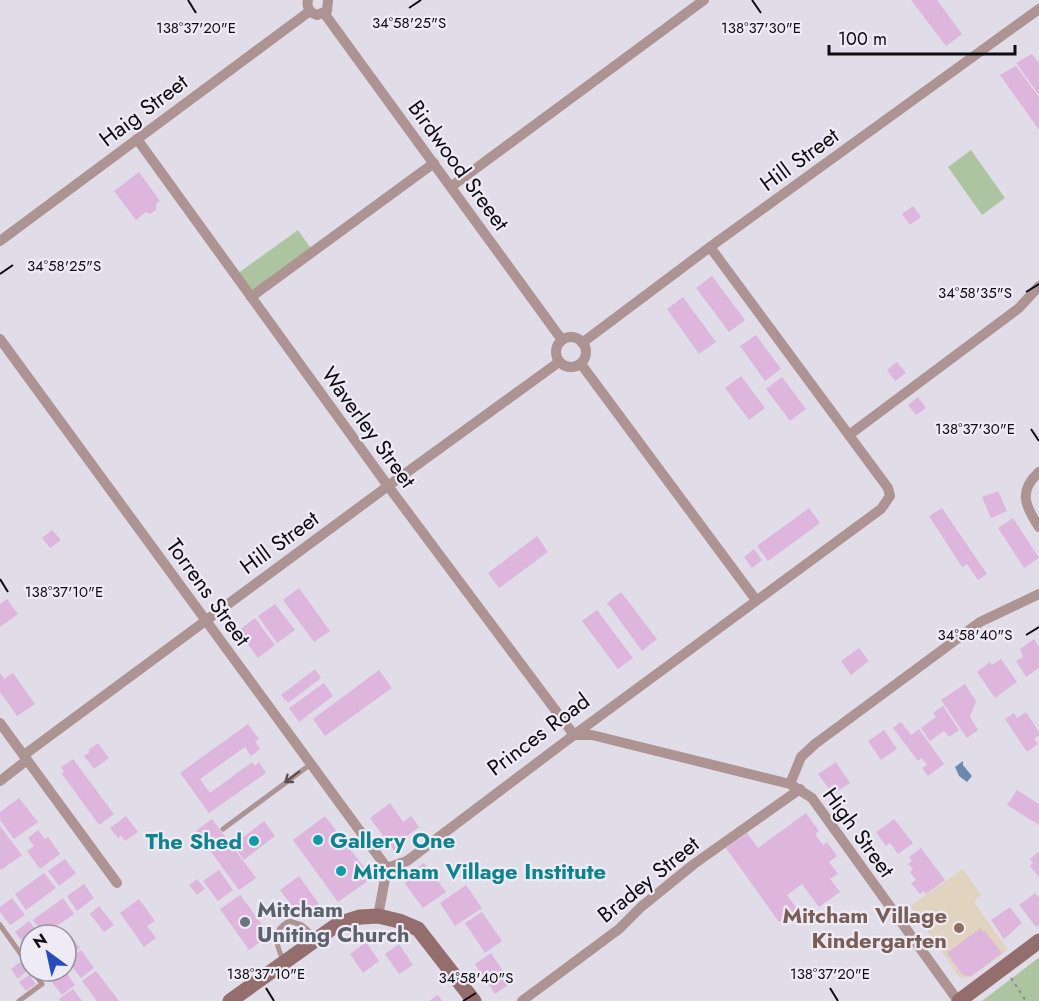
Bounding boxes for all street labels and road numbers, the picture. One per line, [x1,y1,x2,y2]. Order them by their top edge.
street label: Haig Street [92,66,195,154]
street label: Birdwood Sreeet [401,93,518,237]
street label: Hill Street [753,119,846,199]
street label: Waverley Street [314,360,424,495]
street label: Hill Street [233,502,326,582]
street label: Torrens Street [159,532,259,653]
street label: Princes Road [480,685,596,783]
street label: High Street [815,780,903,884]
street label: Bradey Street [590,827,706,930]

